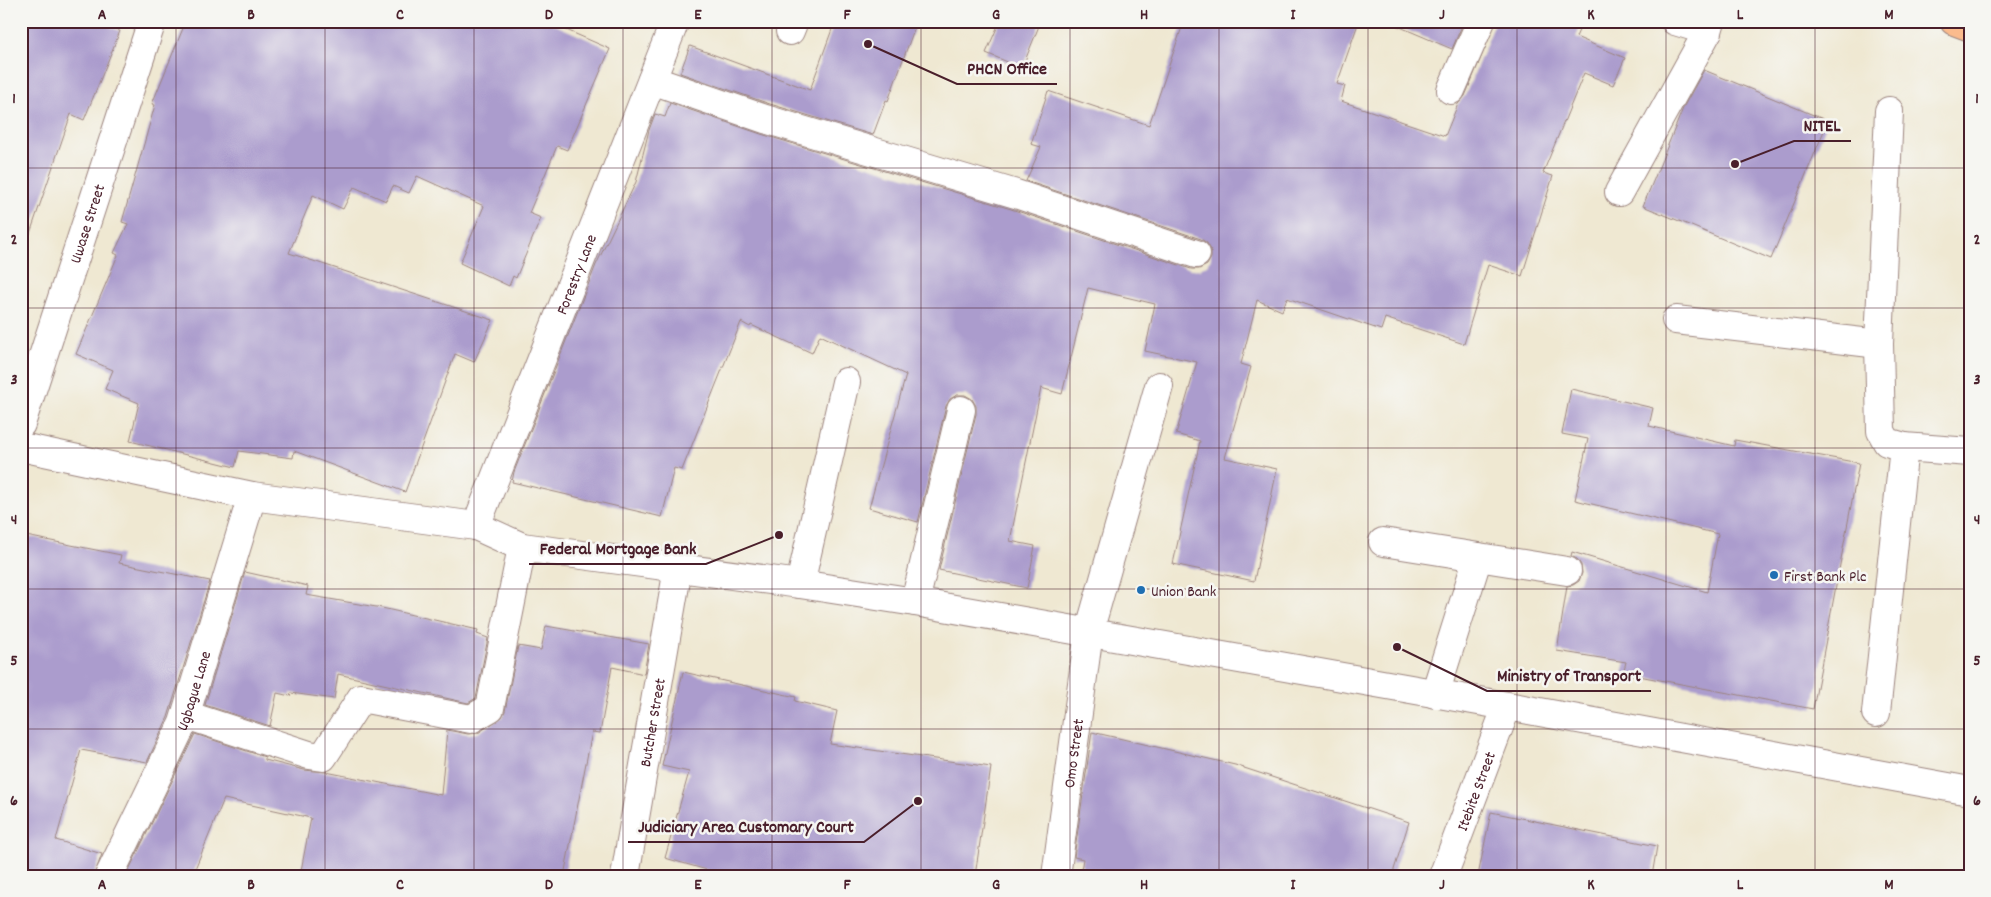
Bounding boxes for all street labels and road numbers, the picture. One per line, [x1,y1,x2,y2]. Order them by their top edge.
street label: Uwase Street [65,182,112,267]
street label: Forestry Lane [551,231,604,318]
street label: Ugbague Lane [172,648,218,736]
street label: Butcher Street [635,676,673,769]
street label: Omo Street [1059,717,1091,790]
street label: Itebite Street [1452,749,1503,835]

